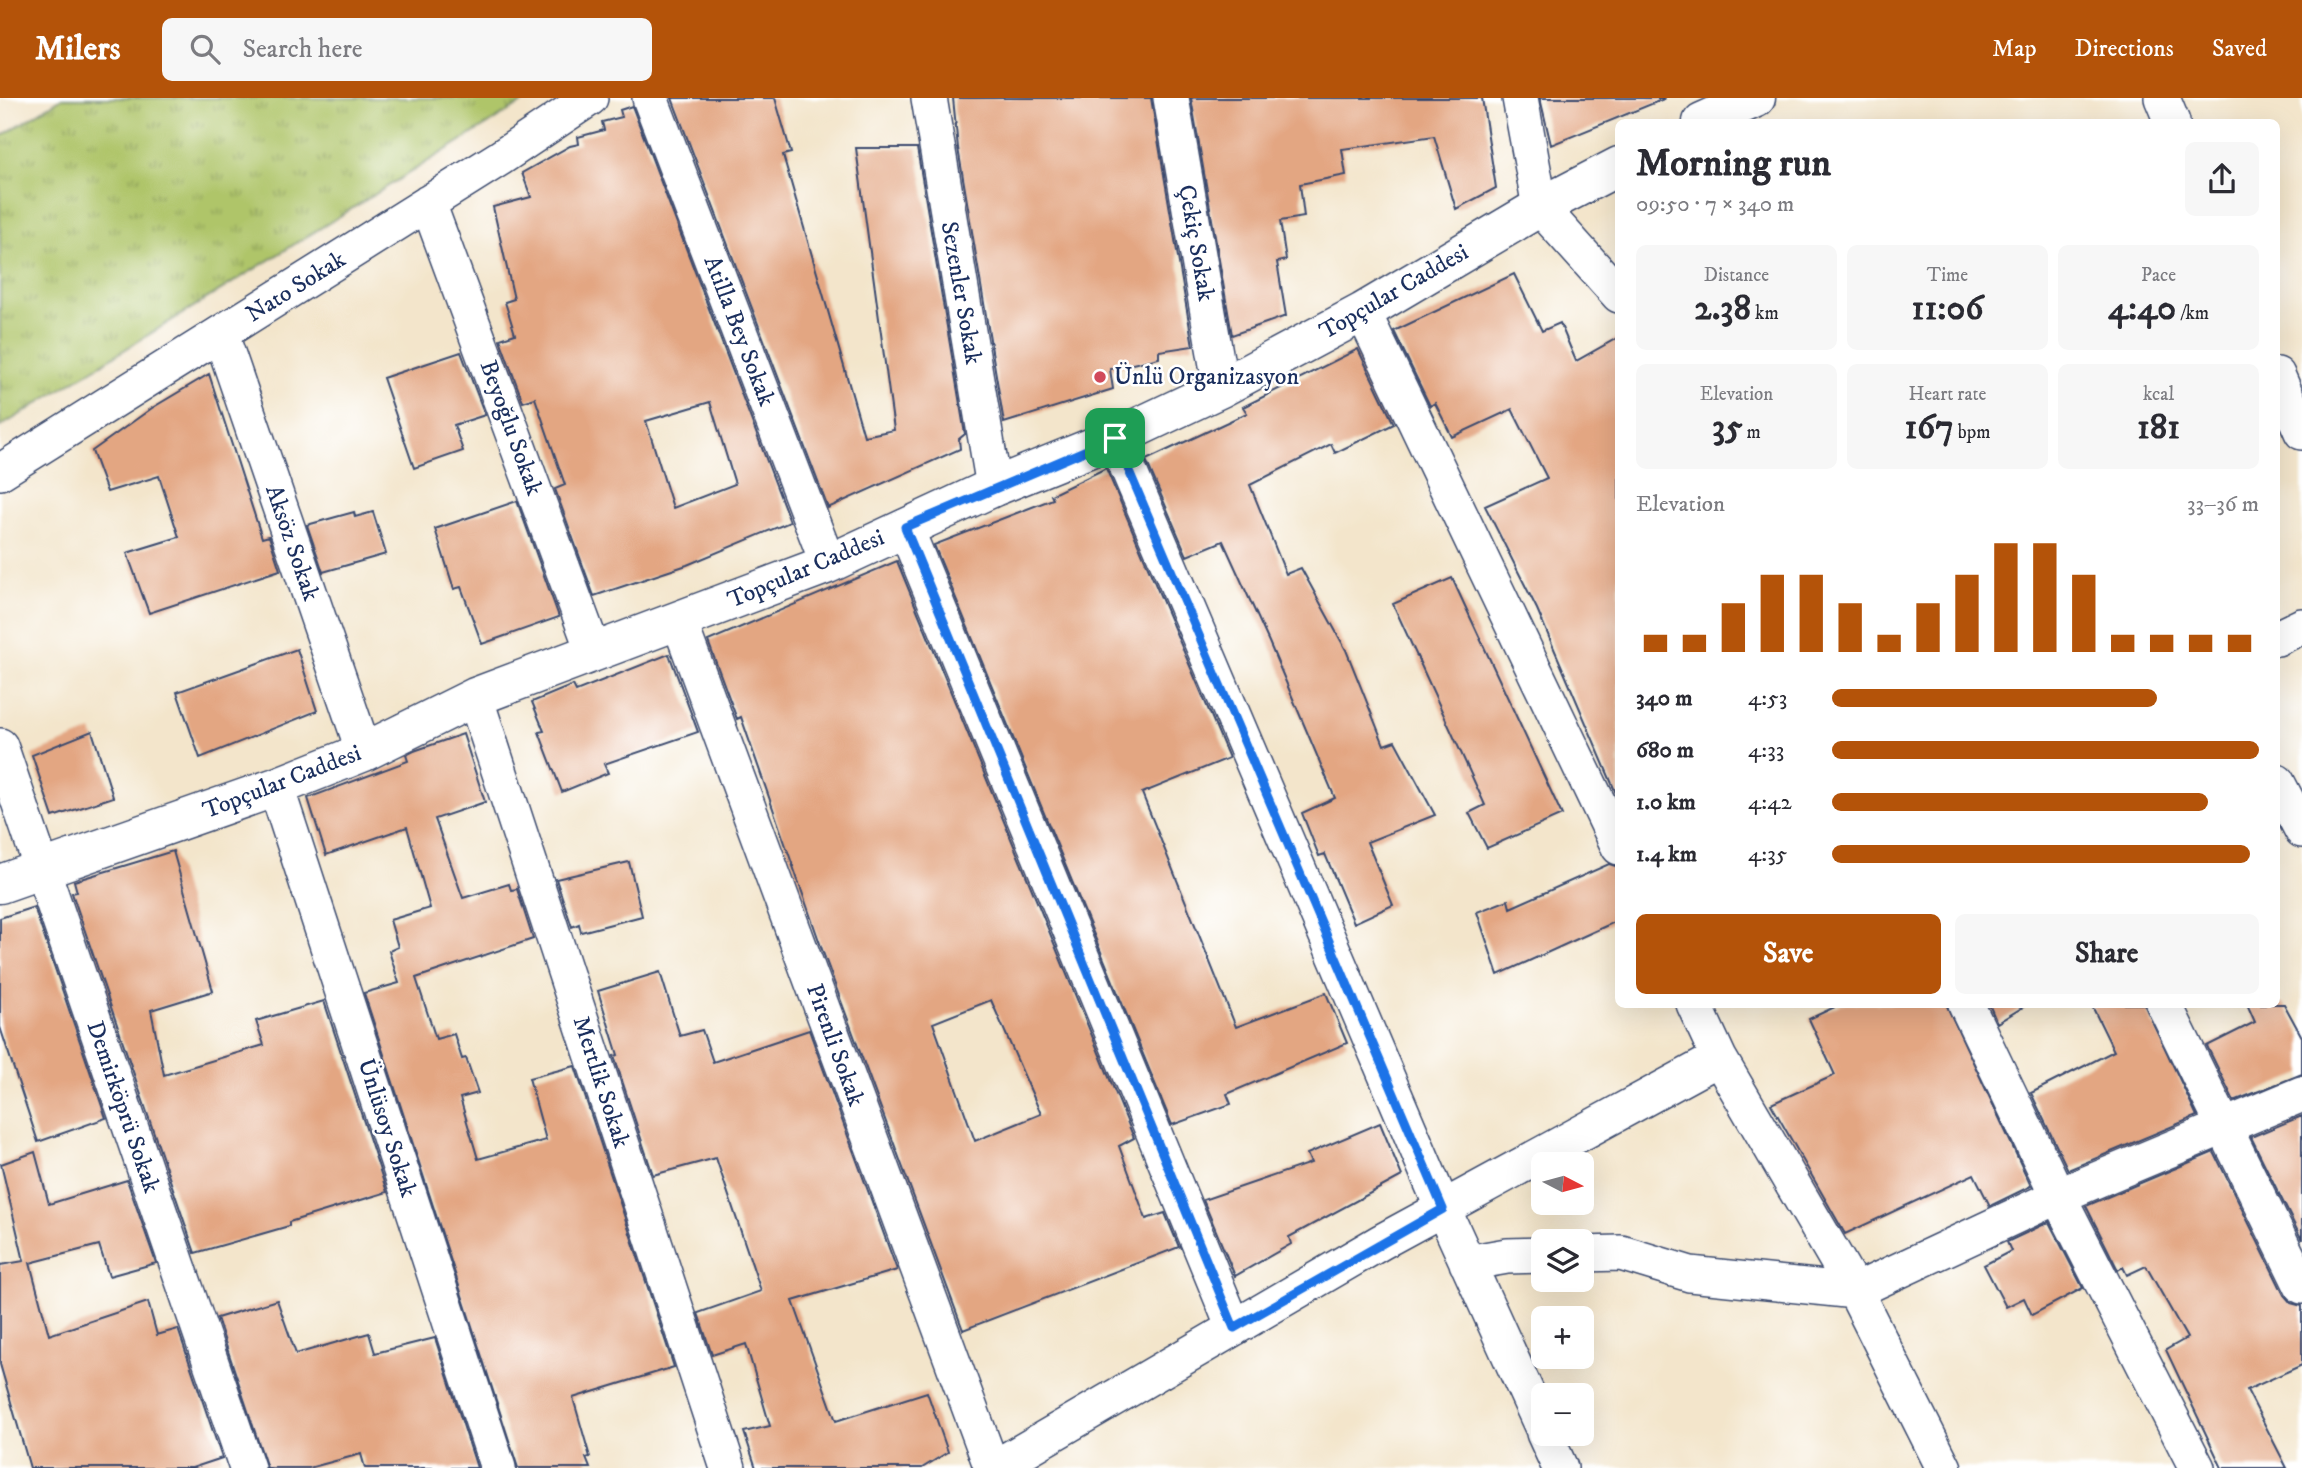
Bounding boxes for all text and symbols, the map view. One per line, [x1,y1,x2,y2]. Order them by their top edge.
search box [162,18,652,81]
text: Milers [35,29,120,70]
icon: search [186,30,224,68]
text: Search here [242,33,363,66]
text: Map [1992,34,2037,64]
text: Directions [2075,34,2174,64]
text: Saved [2212,34,2267,64]
text: Morning run [1636,140,1831,188]
button: share [2185,142,2259,216]
street label: Çekiç Sokak [1171,182,1221,304]
text: 09:50 · 7 × 340 m [1636,190,1794,219]
street label: Sezenler Sokak [934,219,988,367]
street label: Topçular Caddesi [1314,237,1474,347]
street label: Nato Sokak [241,245,352,329]
street label: Atilla Bey Sokak [697,252,781,411]
text: Distance [1704,264,1769,287]
text: Time [1927,264,1968,287]
text: Pace [2141,264,2176,287]
text: 2.38 [1694,287,1751,331]
text: 11:06 [1912,287,1983,331]
text: 4:40 [2108,287,2176,331]
text: km [1751,302,1779,325]
text: /km [2176,302,2209,325]
street label: Beyoğlu Sokak [473,356,549,500]
place label: Ünlü Organizasyon [1114,362,1300,392]
marker: Ünlü Organizasyon [1092,369,1108,385]
text: Elevation [1700,383,1773,406]
text: Heart rate [1909,383,1986,406]
text: kcal [2143,383,2174,406]
text: 35 [1712,406,1743,450]
text: 167 [1904,406,1954,450]
text: 181 [2137,406,2180,450]
pin [1085,408,1145,468]
icon: arrive [1096,419,1134,457]
text: m [1743,421,1761,444]
text: bpm [1954,421,1991,444]
street label: Aksöz Sokak [258,481,326,605]
text: Elevation [1636,490,1725,519]
text: 33–36 m [2187,490,2259,519]
street label: Topçular Caddesi [723,523,889,615]
text: 340 m [1636,684,1692,713]
text: 4:53 [1748,684,1787,713]
text: 680 m [1636,736,1694,765]
text: 4:33 [1748,736,1784,765]
street label: Topçular Caddesi [199,738,365,826]
text: 1.0 km [1636,788,1696,817]
text: 4:42 [1748,788,1792,817]
text: 1.4 km [1636,840,1697,869]
text: 4:35 [1748,840,1787,869]
button: Save [1636,914,1941,994]
button: Share [1955,914,2259,994]
street label: Pirenli Sokak [799,980,871,1110]
street label: Mertlik Sokak [566,1012,636,1152]
street label: Demirköprü Sokak [80,1017,167,1197]
street label: Ünlüsoy Sokak [351,1055,423,1201]
north arrow [1531,1152,1594,1214]
map controls [1531,1152,1594,1446]
button: layers [1531,1229,1594,1292]
button: + [1531,1306,1594,1369]
button: − [1531,1383,1594,1446]

